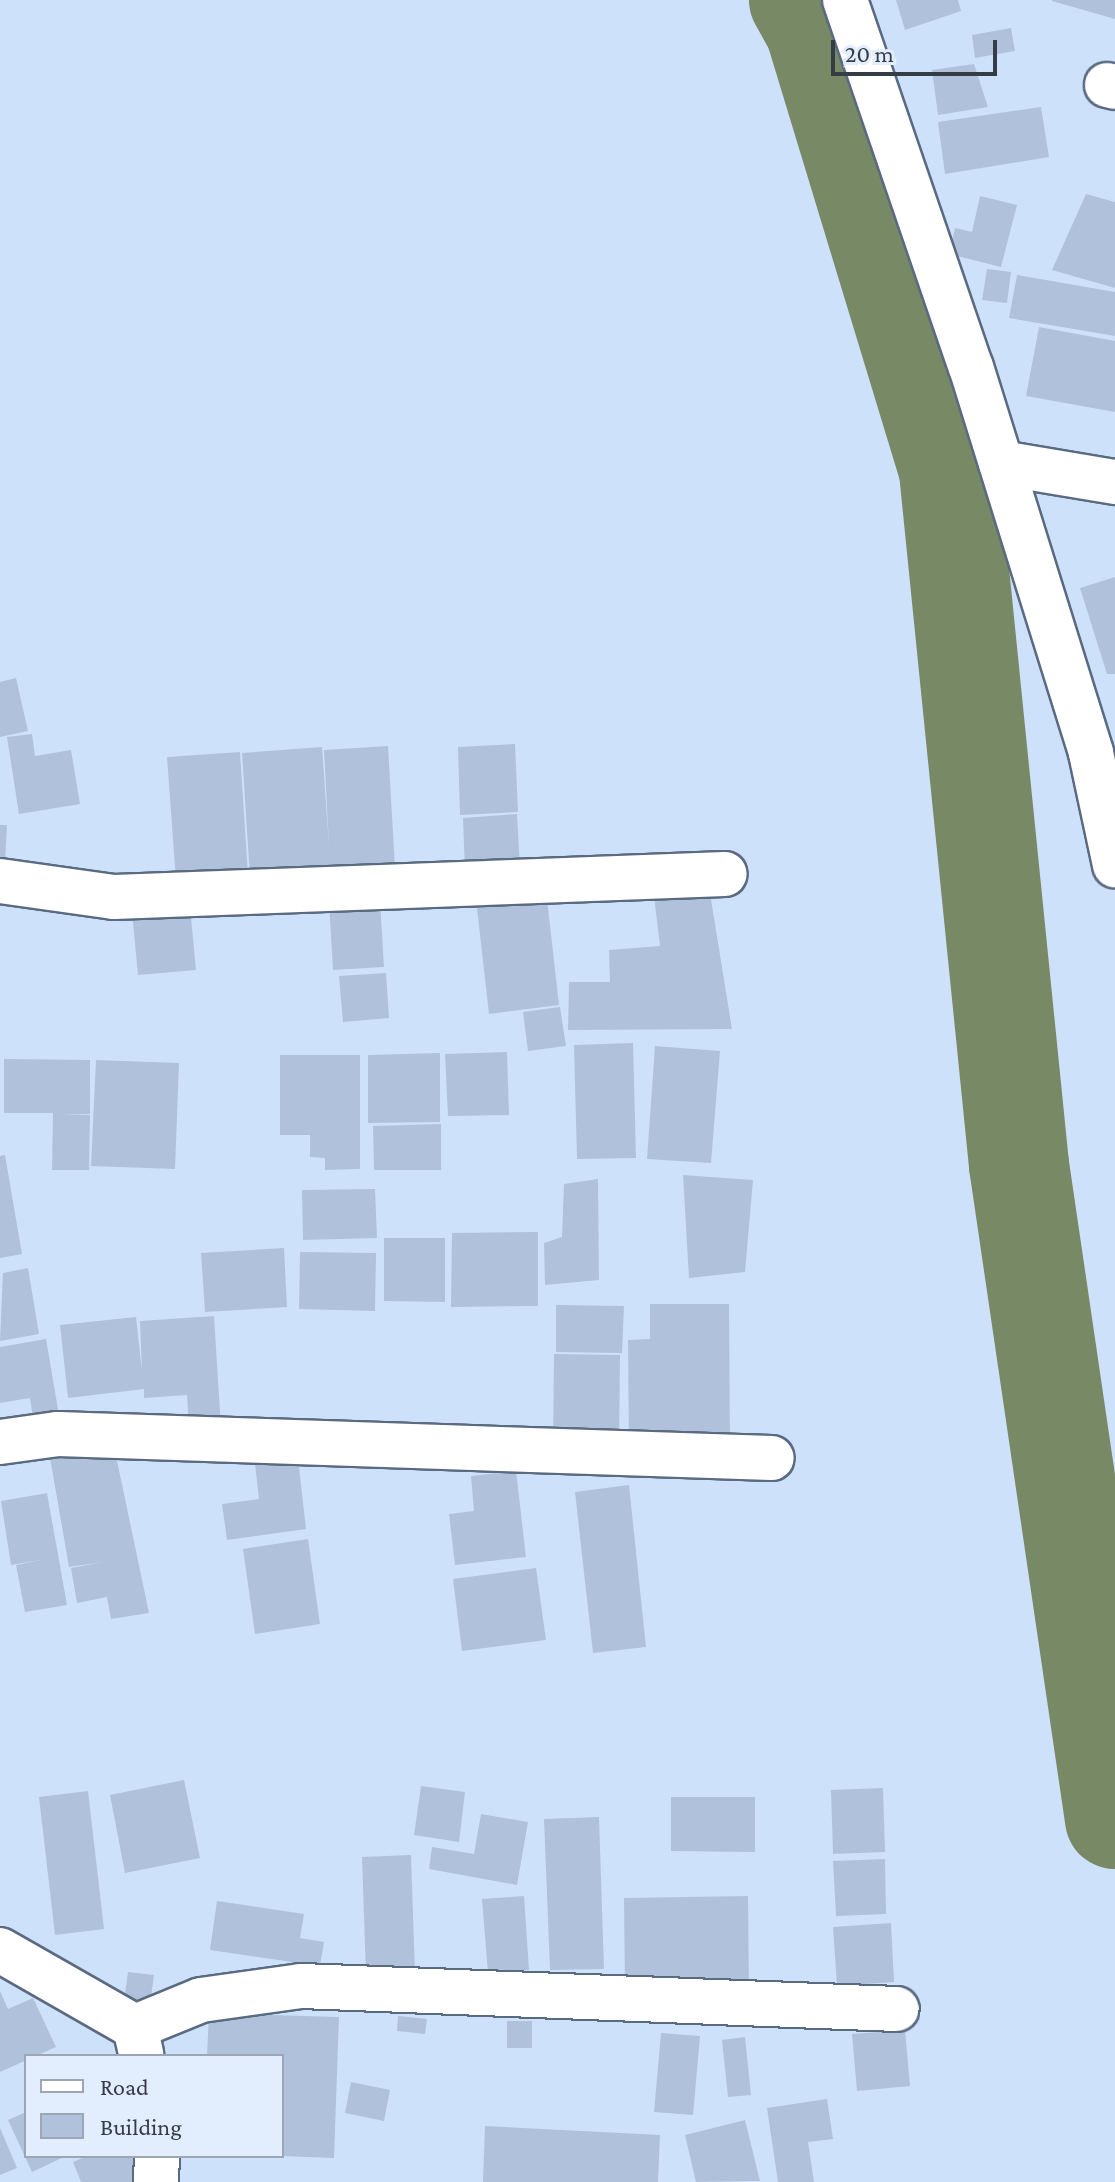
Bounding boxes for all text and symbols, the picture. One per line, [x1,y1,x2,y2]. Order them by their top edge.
scale bar [835,24,1001,74]
text: 20 m [845,40,894,67]
legend [24,2054,284,2158]
text: Road [100,2073,149,2100]
text: Building [100,2113,182,2140]

